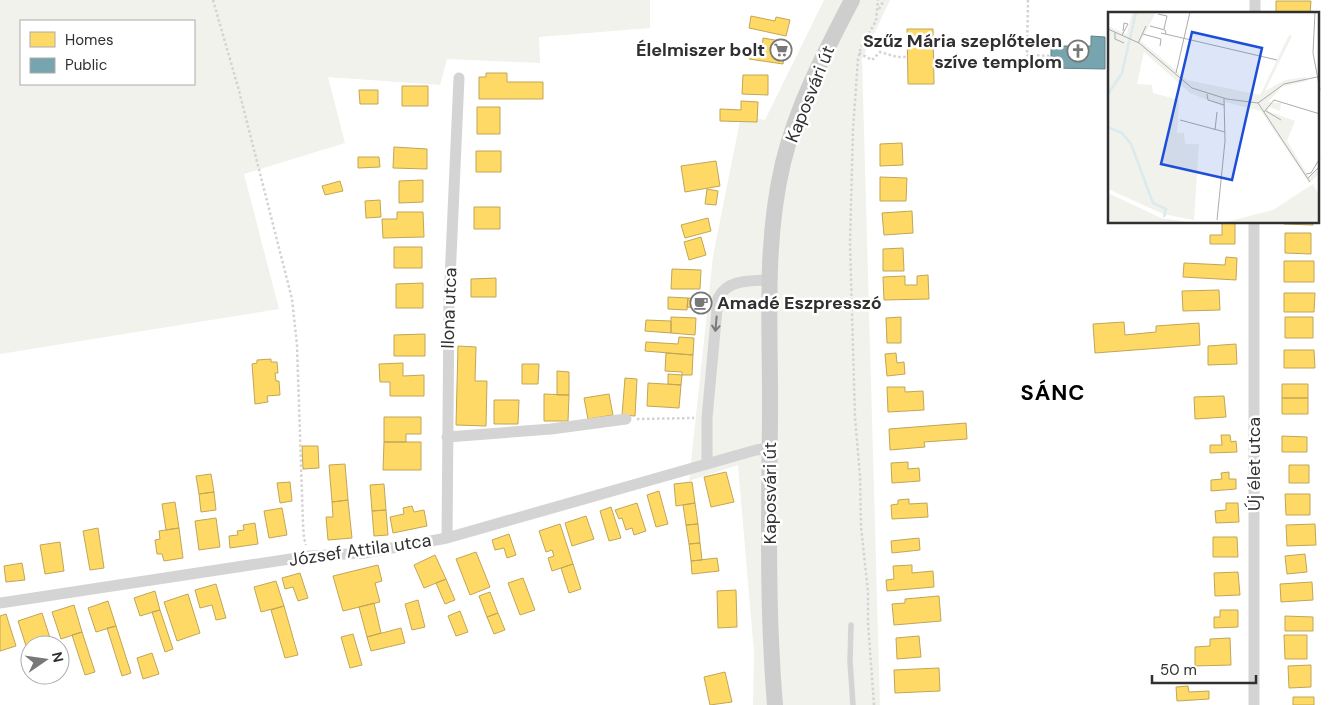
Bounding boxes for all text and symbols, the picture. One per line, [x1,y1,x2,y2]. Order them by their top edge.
inset map [1108,12,1320,224]
legend [20,20,195,85]
place label: Szűz Mária szeplőtelen szíve templom [863,29,1062,74]
text: Homes [65,30,114,50]
place label: Élelmiszer bolt [636,38,765,62]
supermarket icon: Élelmiszer bolt [769,38,793,62]
church icon: Szűz Mária szeplőtelen szíve templom [1066,39,1090,63]
street label: Kaposvári út [780,42,840,146]
text: Public [65,55,107,75]
street label: Ilona utca [436,267,462,349]
cafe icon: Amadé Eszpresszó [689,291,713,315]
place label: Amadé Eszpresszó [717,291,882,315]
one-way arrow [711,315,720,331]
district label: SÁNC [1020,378,1086,407]
street label: Új élet utca [1242,417,1266,511]
street label: Kaposvári út [758,442,782,544]
street label: József Attila utca [287,528,433,572]
north arrow [20,635,70,685]
text: N [48,650,68,664]
scale bar [1152,652,1256,684]
text: 50 m [1160,660,1197,680]

